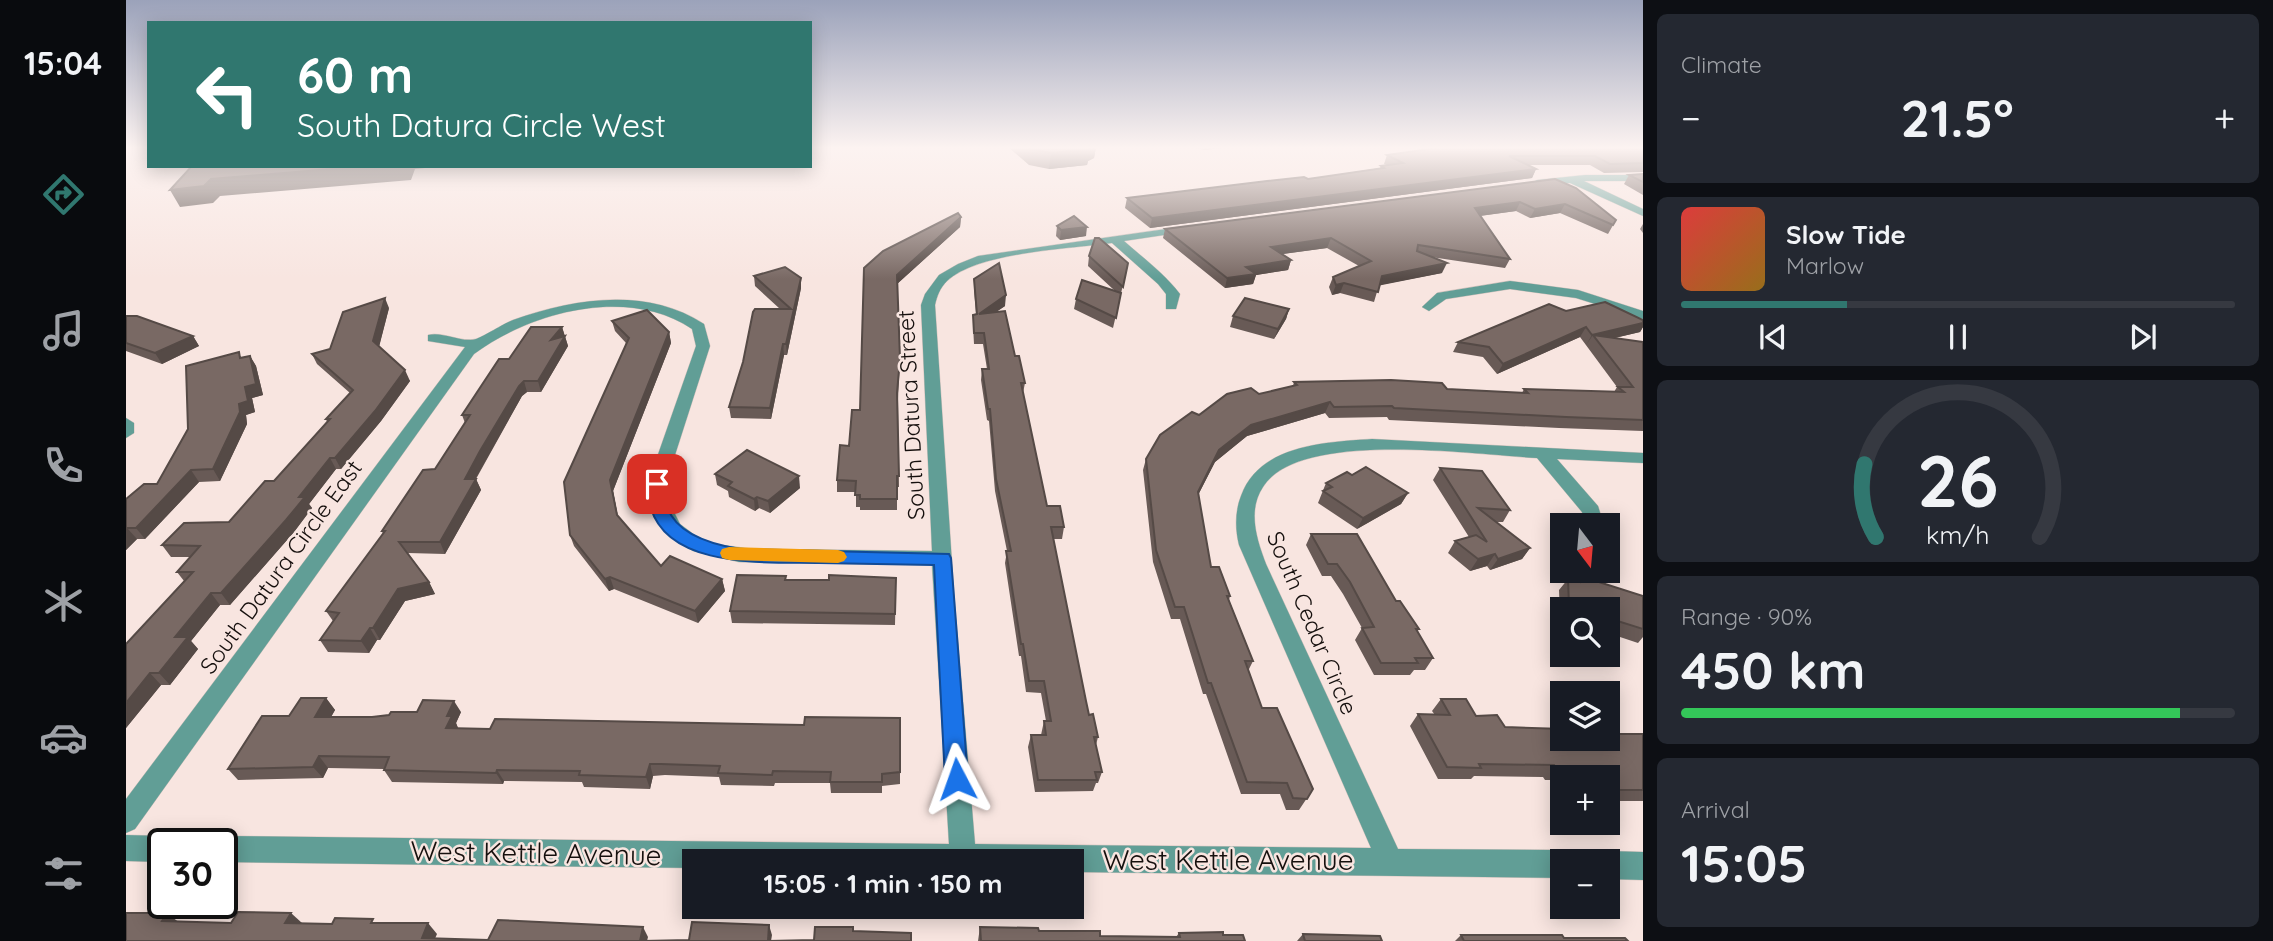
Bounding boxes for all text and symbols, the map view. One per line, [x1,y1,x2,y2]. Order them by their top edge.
text: 15:04 [24,43,102,83]
text: 60 m [297,44,413,105]
icon: left [182,49,273,140]
text: Climate [1681,50,1762,79]
text: 21.5° [1901,85,2014,150]
text: − [1681,94,1701,142]
text: + [2214,94,2235,142]
text: South Datura Circle West [297,105,666,145]
icon: directions [39,170,88,219]
text: Slow Tide [1786,218,1906,251]
text: Marlow [1786,251,1864,280]
icon: music [39,306,88,355]
street label: South Datura Street [891,309,930,521]
icon: previous [1754,318,1792,356]
icon: pause [1939,318,1977,356]
icon: next [2124,318,2162,356]
text: 26 [1917,434,1999,525]
icon: phone [39,441,88,490]
street label: South Datura Circle East [193,454,368,679]
pin [627,454,687,514]
icon: arrive [638,465,676,503]
north arrow [1550,513,1620,583]
map controls [1550,513,1620,919]
text: km/h [1926,518,1990,549]
street label: South Cedar Circle [1261,527,1364,719]
icon: climate [39,577,88,626]
button: search [1550,597,1620,667]
text: Range · 90% [1681,602,1812,631]
text: 450 km [1681,637,1866,702]
button: layers [1550,681,1620,751]
icon: car [39,713,88,762]
position arrow [920,742,994,816]
button: + [1550,765,1620,835]
text: Arrival [1681,795,1750,824]
speed limit sign: 30 [147,828,238,919]
text: 15:05 [1681,830,1807,895]
street label: West Kettle Avenue [410,833,662,872]
street label: West Kettle Avenue [1102,842,1354,877]
icon: filters [39,849,88,898]
button: − [1550,849,1620,919]
text: 15:05 · 1 min · 150 m [763,867,1003,900]

